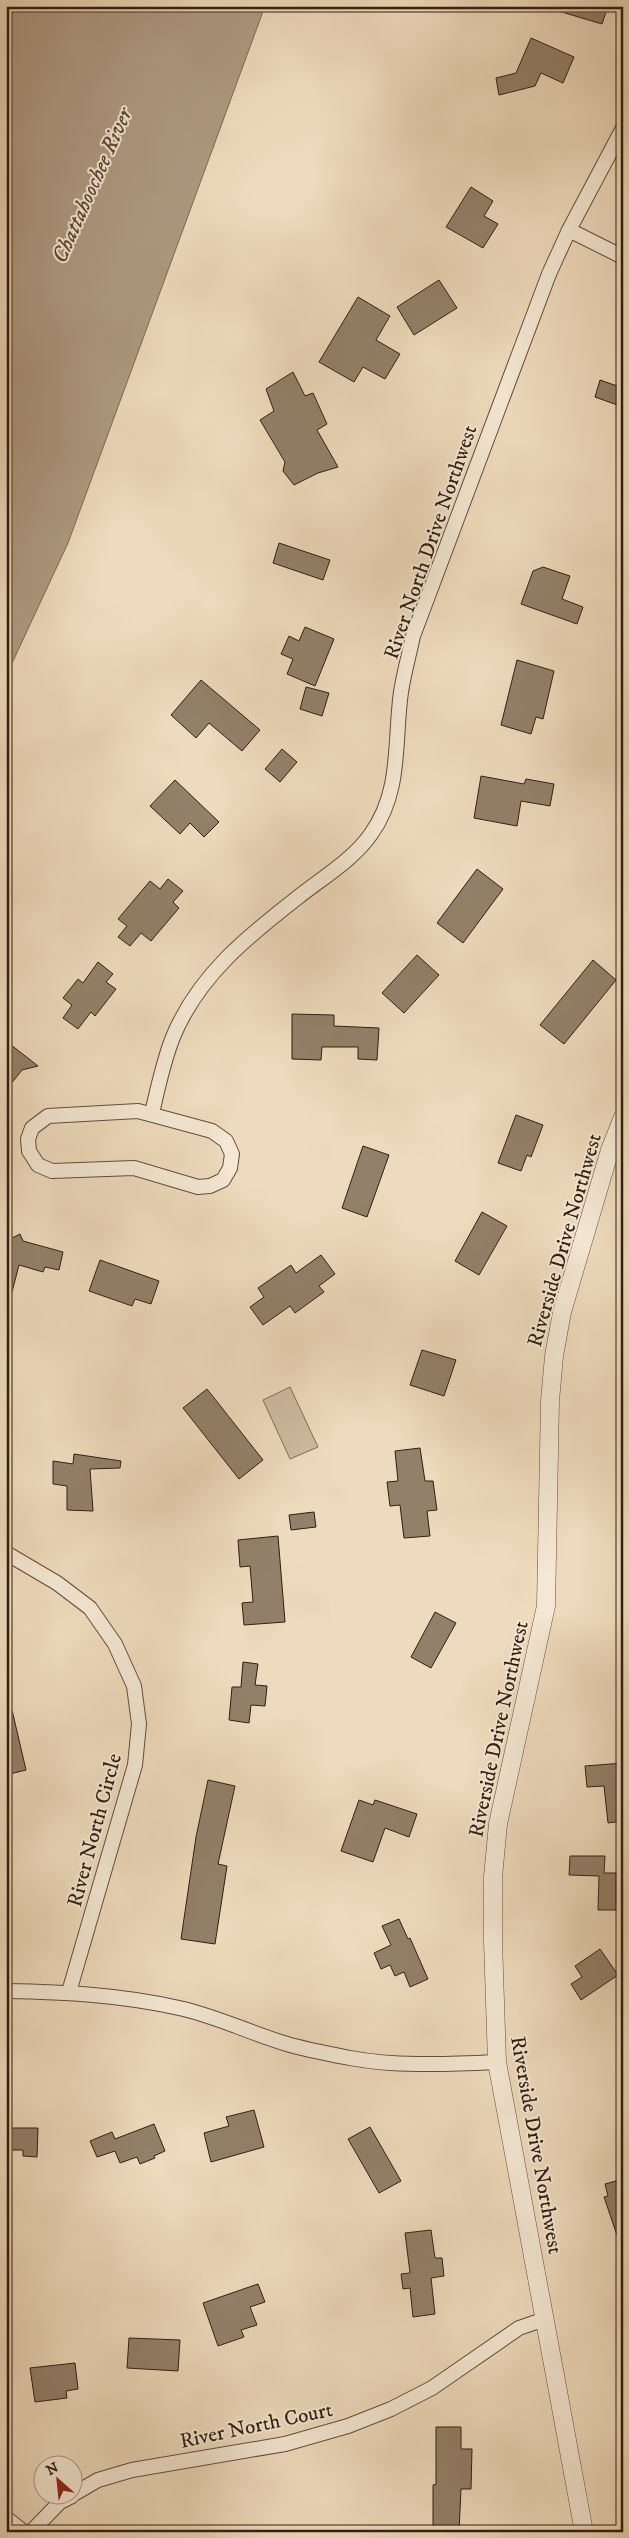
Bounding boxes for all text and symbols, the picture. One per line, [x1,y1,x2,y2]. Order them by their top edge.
water label: Chattahoochee River [46,102,139,267]
street label: River North Drive Northwest [379,422,483,663]
street label: Riverside Drive Northwest [522,1130,608,1350]
street label: Riverside Drive Northwest [463,1618,535,1840]
street label: River North Circle [62,1750,128,1910]
street label: Riverside Drive Northwest [504,2034,568,2256]
street label: River North Court [177,2397,335,2455]
north arrow [32,2456,82,2506]
text: N [43,2458,62,2480]

